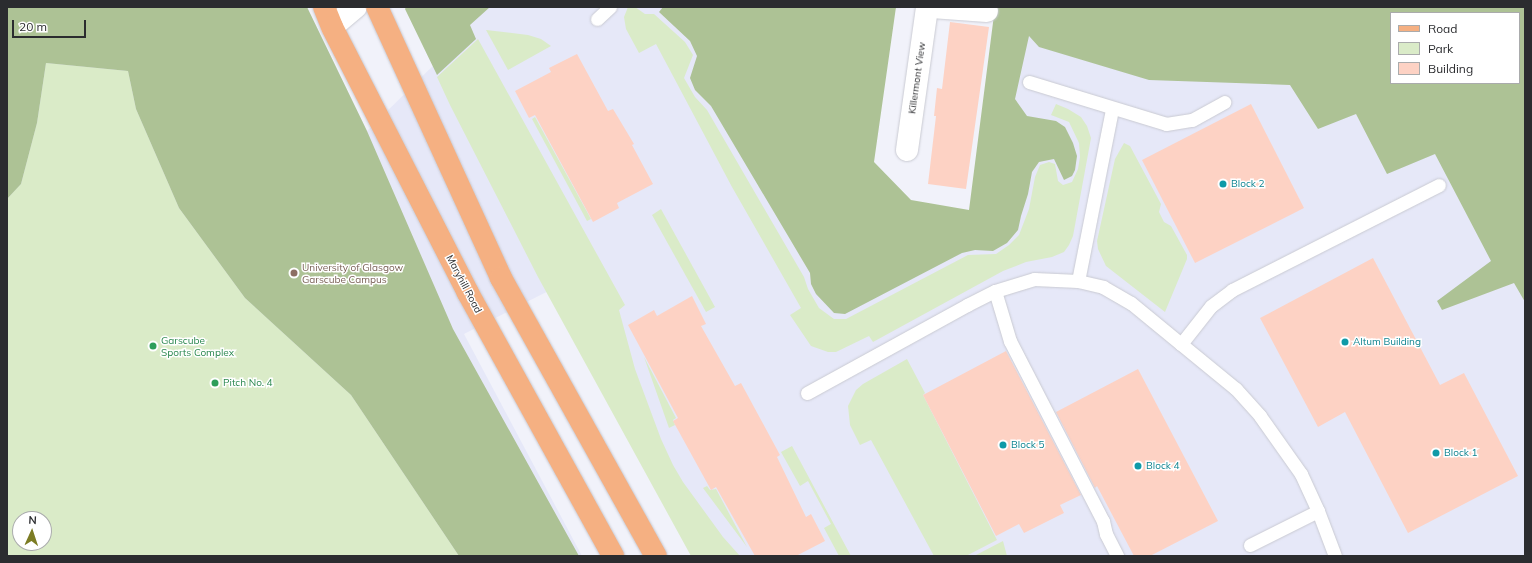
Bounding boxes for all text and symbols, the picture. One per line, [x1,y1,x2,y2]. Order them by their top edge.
scale bar [14,12,88,38]
legend [1390,12,1520,84]
text: 20 m [19,19,47,34]
text: Road [1428,21,1457,36]
street label: Killermont View [906,41,928,115]
text: Park [1428,41,1453,56]
text: Building [1428,61,1473,76]
place label: Block 2 [1231,178,1265,190]
marker: Block 2 [1218,179,1228,189]
street label: Maryhill Road [444,253,484,315]
place label: University of Glasgow Garscube Campus [302,261,403,284]
marker: University of Glasgow Garscube Campus [289,268,299,278]
place label: Garscube Sports Complex [161,334,234,358]
place label: Altum Building [1353,336,1421,348]
marker: Altum Building [1340,337,1350,347]
marker: Garscube Sports Complex [148,341,158,351]
place label: Pitch No. 4 [223,377,273,389]
marker: Pitch No. 4 [210,378,220,388]
place label: Block 5 [1011,439,1045,451]
marker: Block 5 [998,440,1008,450]
place label: Block 1 [1444,447,1478,459]
marker: Block 1 [1431,448,1441,458]
place label: Block 4 [1146,460,1180,472]
marker: Block 4 [1133,461,1143,471]
north arrow [12,511,52,551]
text: N [28,513,37,527]

